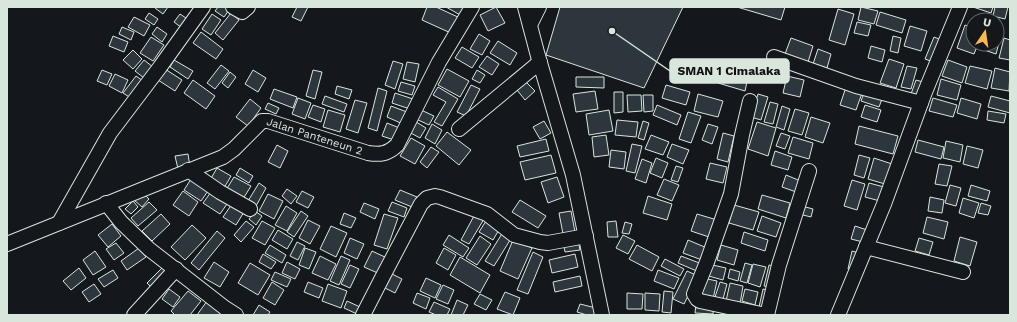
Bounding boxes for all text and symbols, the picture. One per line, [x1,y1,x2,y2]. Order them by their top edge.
north arrow [965,12,1005,52]
text: U [982,16,993,30]
callout: SMAN 1 Cimalaka [670,59,789,83]
text: SMAN 1 Cimalaka [678,64,780,78]
street label: Jalan Panteneun 2 [265,114,364,157]

